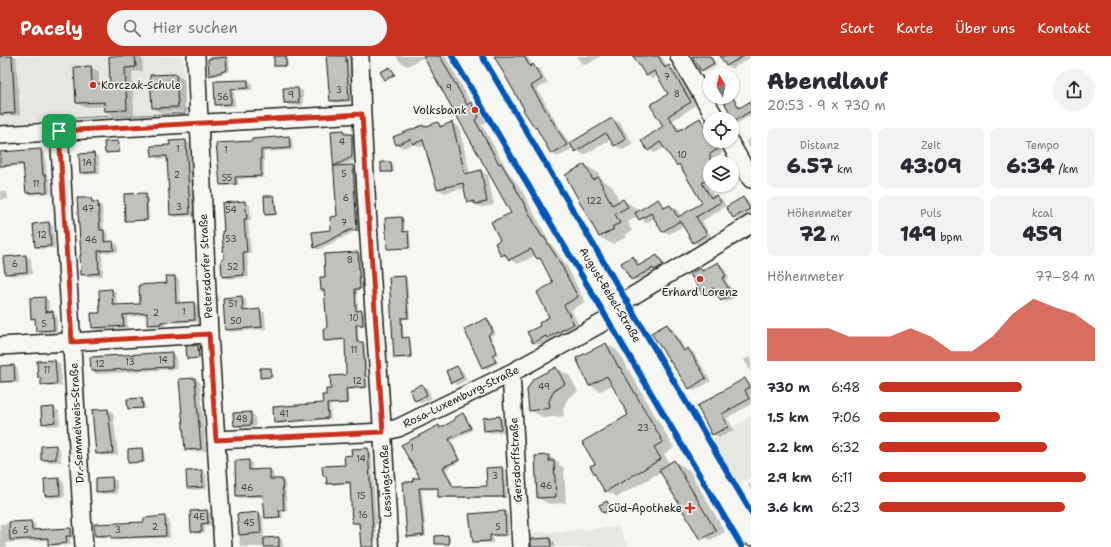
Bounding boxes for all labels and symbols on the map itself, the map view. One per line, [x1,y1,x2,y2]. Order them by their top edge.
north arrow [703,68,739,104]
house number: 7 [664,71,670,83]
place label: Korczak-Schule [101,78,181,93]
marker: Korczak-Schule [88,80,98,90]
house number: 9 [446,82,452,94]
house number: 3 [336,84,342,96]
house number: 8 [674,88,680,100]
house number: 9 [288,89,294,101]
house number: 56 [217,91,229,103]
place label: Volksbank [413,103,467,118]
marker: Volksbank [470,105,480,115]
pin [42,114,76,148]
house number: 4 [339,136,345,148]
house number: 1 [176,143,180,155]
house number: 1 [224,144,228,156]
house number: 10 [677,149,687,161]
house number: 1A [82,157,92,169]
house number: 5 [341,168,347,180]
house number: 2 [174,169,180,181]
house number: 55 [222,172,232,184]
house number: 11 [32,178,40,190]
house number: 6 [343,192,349,204]
house number: 122 [586,195,602,207]
house number: 3 [176,201,182,213]
house number: 47 [82,203,94,215]
house number: 54 [225,204,237,216]
street label: Petersdorfer Straße [196,213,216,319]
house number: 7 [341,217,347,229]
house number: 12 [37,229,47,241]
house number: 53 [225,233,237,245]
house number: 46 [85,234,97,246]
street label: August-Bebel-Straße [576,245,644,345]
house number: 8 [347,254,353,266]
house number: 6 [12,258,18,270]
house number: 52 [227,261,239,273]
marker: Erhard Lorenz [695,274,705,284]
place label: Erhard Lorenz [662,285,738,300]
house number: 51 [229,298,237,310]
house number: 1 [182,306,186,318]
house number: 2 [153,307,159,319]
house number: 10 [349,312,359,324]
house number: 50 [230,315,242,327]
house number: 5 [41,318,47,330]
house number: 11 [350,344,358,356]
house number: 14 [158,354,168,366]
house number: 13 [125,356,135,368]
house number: 12 [95,358,105,370]
street label: Dr.-Semmelweis-Straße [66,362,88,484]
street label: Rosa-Luxemburg-Straße [401,362,521,432]
house number: 11 [43,364,51,376]
house number: 12 [352,375,362,387]
house number: 49 [538,381,550,393]
house number: 41 [279,408,289,420]
house number: 48 [236,413,248,425]
street label: Gersdorffstraße [506,417,526,503]
house number: 23 [637,422,649,434]
house number: 1 [410,442,414,454]
street label: Lessingstraße [377,444,395,518]
house number: 14 [356,453,366,465]
house number: 3 [492,470,498,482]
house number: 46 [540,480,552,492]
house number: 46 [241,482,253,494]
house number: 15 [356,490,366,502]
place label: Süd-Apotheke [608,501,682,516]
marker: Süd-Apotheke [685,503,695,513]
house number: 16 [358,509,368,521]
house number: 4E [193,511,205,523]
house number: 45 [243,517,255,529]
house number: 2 [152,521,158,533]
house number: 5 [495,521,501,533]
house number: 5 [23,524,29,536]
house number: 3 [115,524,121,536]
house number: 6 [12,525,18,537]

